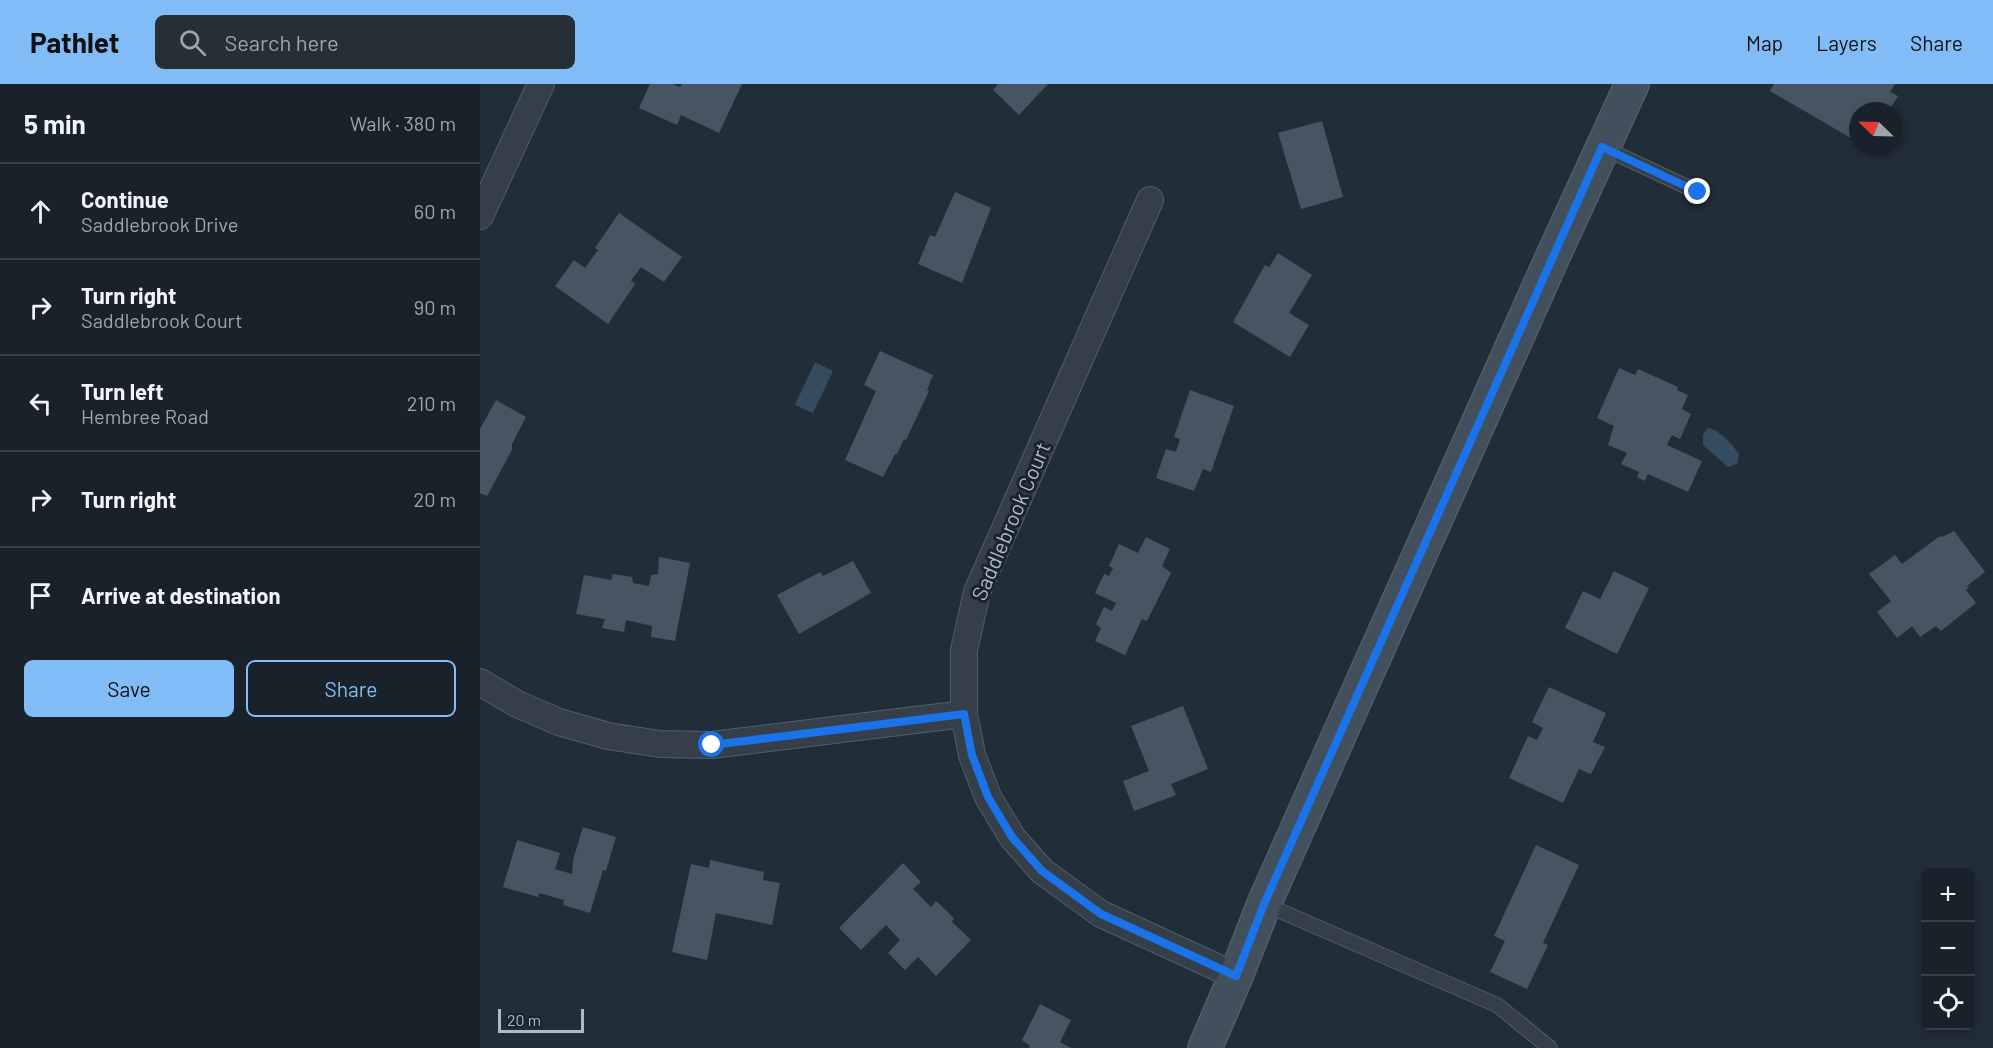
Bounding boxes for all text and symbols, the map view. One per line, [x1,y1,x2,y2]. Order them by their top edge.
search box [155,15,575,69]
text: Pathlet [30,25,119,59]
icon: search [176,26,209,59]
text: Search here [224,29,339,55]
text: Map [1746,30,1783,55]
text: Layers [1816,30,1877,55]
text: Share [1910,30,1963,55]
north arrow [1849,102,1903,156]
text: 5 min [24,108,86,139]
text: Walk · 380 m [350,111,456,135]
route end [1684,178,1710,204]
text: Continue [81,186,169,212]
icon: ahead [24,195,57,228]
text: 60 m [414,199,456,223]
text: Saddlebrook Drive [81,212,238,236]
text: Turn right [81,282,176,308]
icon: right [24,291,57,324]
text: 90 m [414,295,456,319]
text: Saddlebrook Court [81,308,242,332]
text: Turn left [81,378,164,404]
icon: left [24,387,57,420]
text: 210 m [407,391,456,415]
text: Hembree Road [81,404,209,428]
street label: Saddlebrook Court [965,438,1055,604]
icon: right [24,483,57,516]
text: Turn right [81,486,176,512]
text: 20 m [413,487,456,511]
icon: arrive [24,579,57,612]
text: Arrive at destination [81,582,280,608]
button: Save [24,660,234,717]
button: Share [246,660,456,717]
route start [698,731,724,757]
map controls [1921,868,1975,1030]
button: + [1921,868,1975,922]
button: − [1921,922,1975,976]
button: locate [1921,976,1975,1030]
scale bar [498,1006,584,1034]
text: 20 m [507,1010,541,1029]

